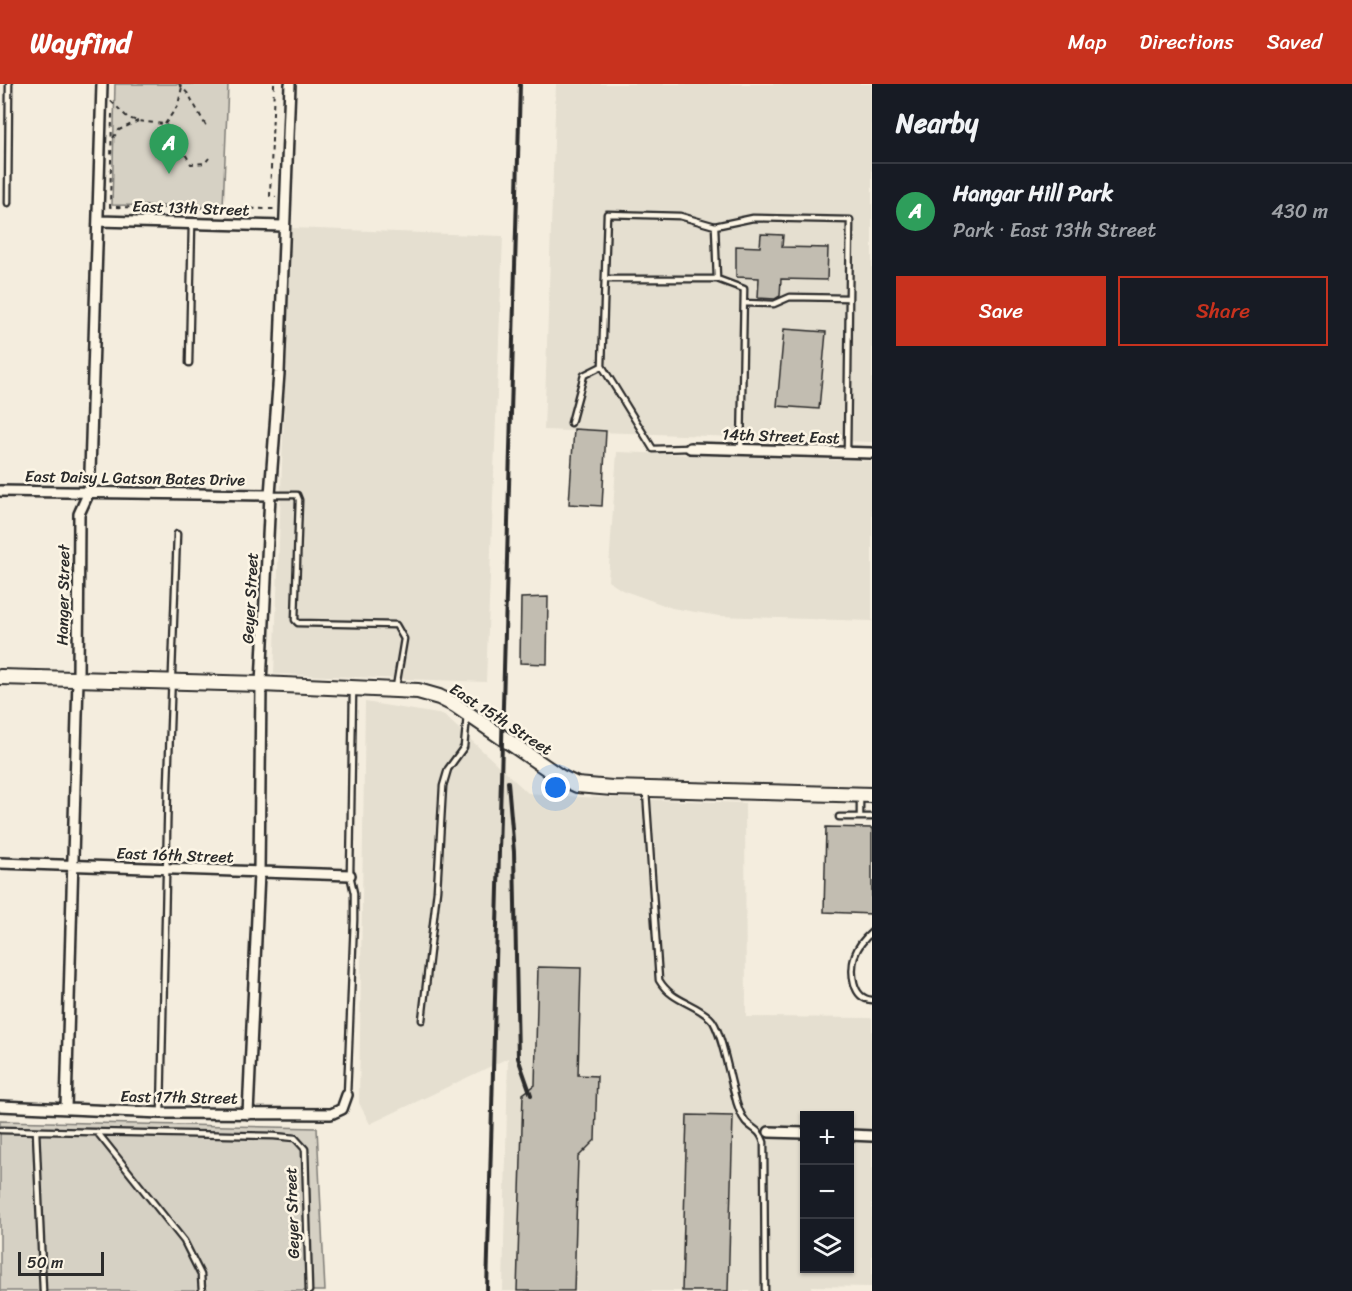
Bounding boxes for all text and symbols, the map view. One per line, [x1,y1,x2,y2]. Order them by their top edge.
text: Wayfind [30,18,131,67]
text: Map [1068,23,1106,61]
text: Directions [1139,23,1234,61]
text: Saved [1267,23,1322,61]
text: Nearby [896,100,978,146]
pin: A [150,124,188,174]
text: Hangar Hill Park [953,174,1113,213]
street label: East 13th Street [132,191,250,225]
text: A [909,194,922,229]
text: 430 m [1271,194,1328,229]
text: Park · East 13th Street [953,213,1156,248]
button: Save [896,276,1106,346]
button: Share [1118,276,1328,346]
street label: 14th Street East [722,419,840,453]
street label: East Daisy L Gatson Bates Drive [25,462,246,494]
street label: Hanger Street [48,544,78,646]
street label: Geyer Street [233,552,267,644]
street label: East 15th Street [444,675,558,763]
your location [541,773,570,802]
street label: East 16th Street [116,838,234,872]
street label: East 17th Street [120,1081,238,1113]
map controls [800,1111,854,1273]
button: + [800,1111,854,1165]
button: − [800,1165,854,1219]
street label: Geyer Street [276,1167,308,1259]
button: layers [800,1219,854,1273]
text: 50 m [27,1248,63,1277]
scale bar [18,1249,104,1276]

